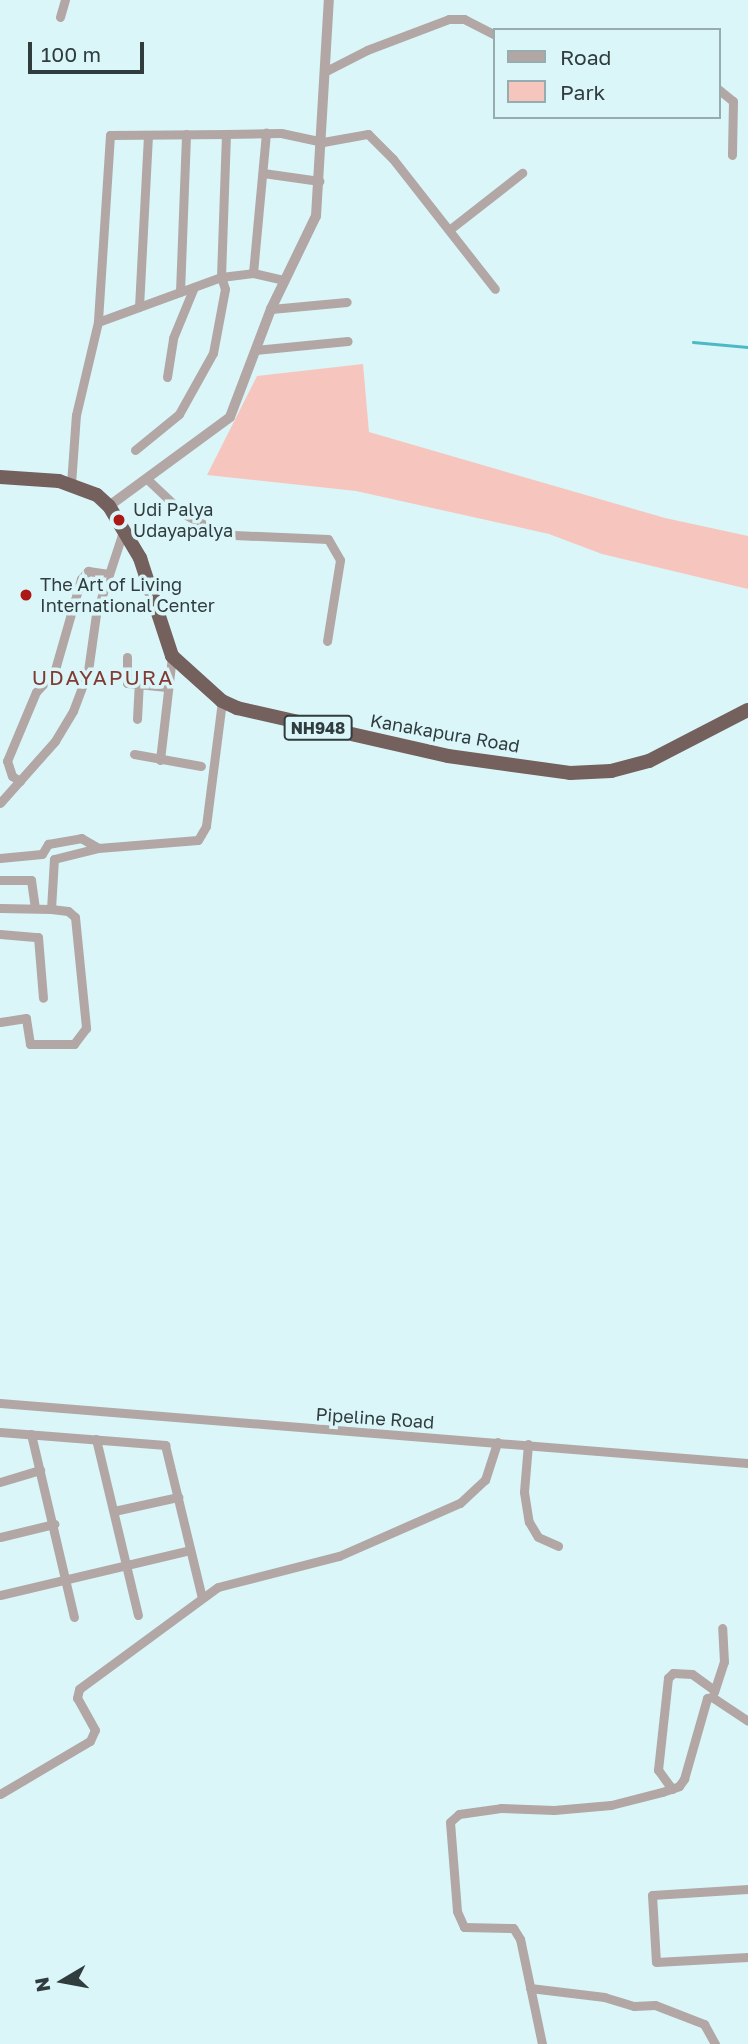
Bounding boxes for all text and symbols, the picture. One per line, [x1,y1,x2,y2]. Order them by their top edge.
scale bar [32,28,147,72]
legend [492,28,720,119]
text: 100 m [41,41,101,67]
text: Road [560,44,611,70]
text: Park [560,79,605,105]
place label: Udi Palya Udayapalya [133,499,233,542]
marker: Udi Palya Udayapalya [111,512,127,528]
place label: The Art of Living International Center [40,574,215,616]
marker: The Art of Living International Center [18,587,34,603]
district label: UDAYAPURA [33,664,173,690]
street label: Kanakapura Road [369,709,521,757]
road number: NH948 [283,716,353,740]
street label: Pipeline Road [315,1403,435,1433]
north arrow [28,1946,98,2016]
text: N [29,1976,54,1994]

